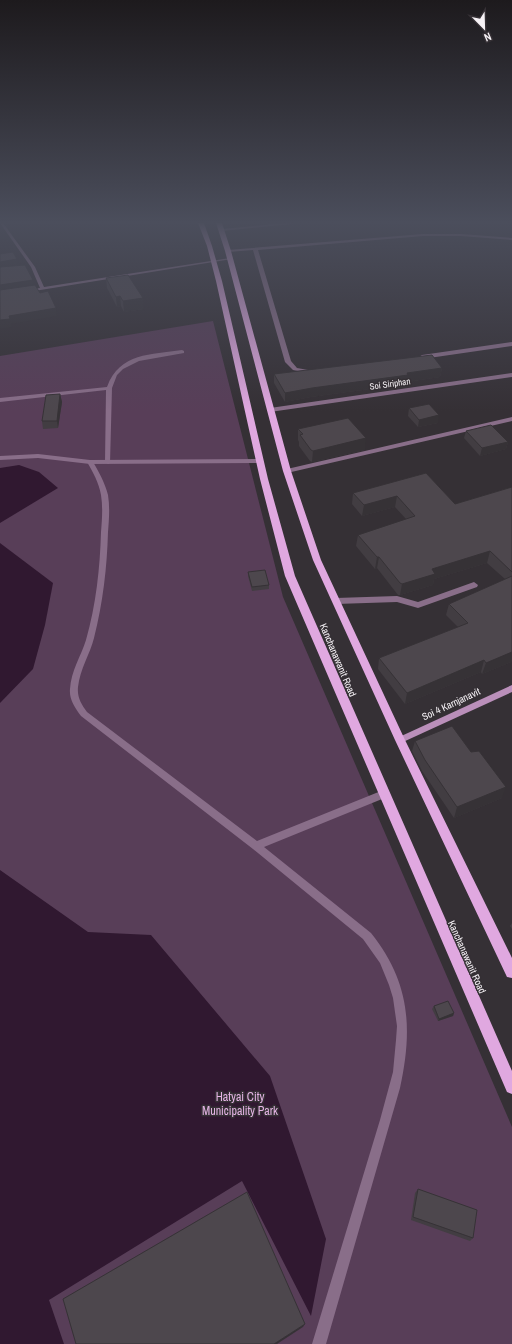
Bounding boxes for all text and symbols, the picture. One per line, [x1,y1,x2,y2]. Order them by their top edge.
north arrow [464,8,504,48]
text: N [482,29,494,45]
street label: Soi Siriphan [369,375,411,393]
street label: Kanchanawanit Road [317,621,359,699]
street label: Soi 4 Karnjanavit [420,685,483,723]
street label: Kanchanawanit Road [445,919,489,995]
park label: Hatyai City Municipality Park [202,1089,278,1119]

